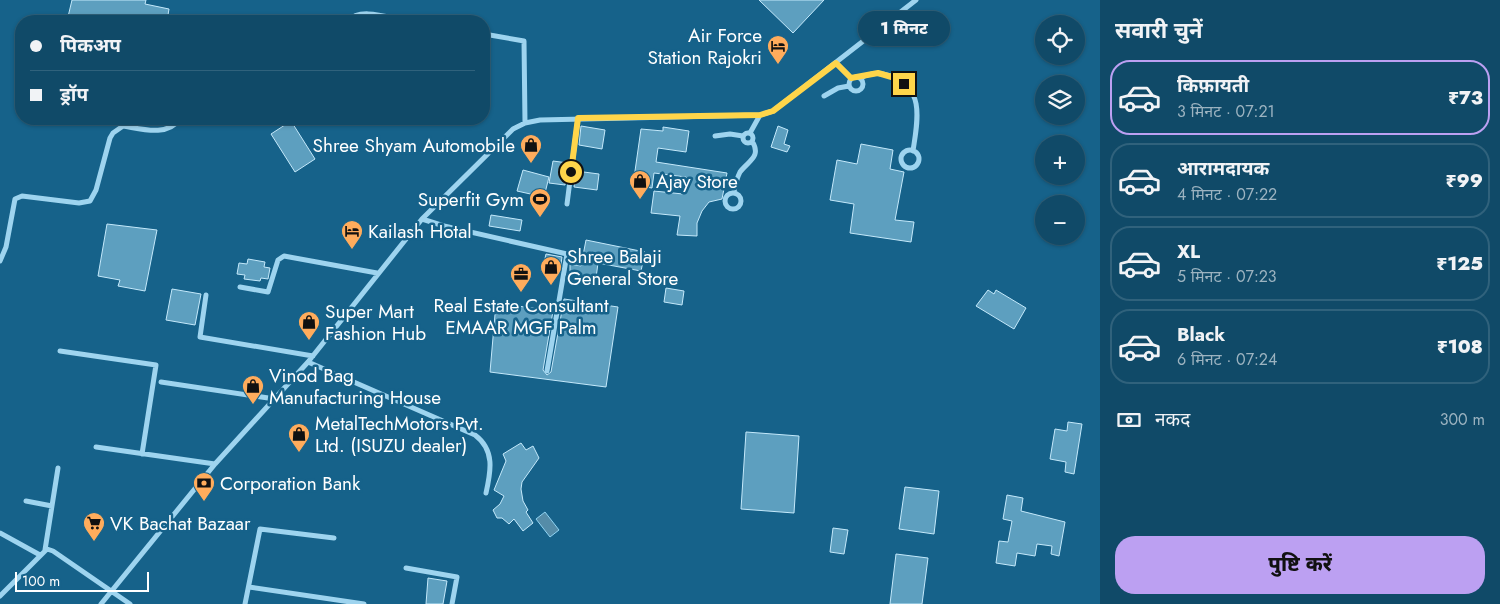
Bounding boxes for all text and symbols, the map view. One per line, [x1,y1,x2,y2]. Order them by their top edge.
callout: 1 मिनट [858,12,950,46]
text: सवारी चुनें [1115,14,1203,46]
map controls [1035,15,1085,245]
button: locate [1035,15,1085,65]
text: 1 मिनट [880,17,928,40]
place label: Air Force Station Rajokri [648,22,762,71]
text: पिकअप [60,32,121,59]
hotel icon: Air Force Station Rajokri [766,34,790,65]
text: किफ़ायती [1177,72,1249,99]
route end [893,73,915,95]
button: layers [1035,75,1085,125]
icon: car [1117,75,1162,120]
text: ड्रॉप [60,81,88,108]
text: ₹73 [1448,84,1483,111]
text: 3 मिनट · 07:21 [1177,100,1275,123]
place label: Shree Shyam Automobile [313,132,515,159]
shop icon: Shree Shyam Automobile [519,133,543,164]
button: + [1035,135,1085,185]
text: आरामदायक [1177,155,1269,182]
icon: car [1117,158,1162,203]
route start [560,161,582,183]
text: ₹99 [1446,167,1483,194]
place label: Ajay Store [656,168,738,195]
shop icon: Ajay Store [628,169,652,200]
text: 4 मिनट · 07:22 [1177,183,1277,206]
place label: Superfit Gym [418,186,524,213]
sports icon: Superfit Gym [528,187,552,218]
button: − [1035,195,1085,245]
place label: Kailash Hotal [368,218,472,245]
hotel icon: Kailash Hotal [340,219,364,250]
text: XL [1177,238,1200,265]
icon: car [1117,241,1162,286]
place label: Shree Balaji General Store [567,243,679,292]
text: ₹125 [1436,250,1483,277]
shop icon: Shree Balaji General Store [539,255,563,286]
office icon: Real Estate Consultant EMAAR MGF Palm [509,262,533,293]
text: 5 मिनट · 07:23 [1177,265,1277,288]
place label: Real Estate Consultant EMAAR MGF Palm [433,292,609,341]
place label: Super Mart Fashion Hub [325,298,426,347]
shop icon: Super Mart Fashion Hub [297,310,321,341]
text: Black [1177,321,1225,348]
icon: car [1117,324,1162,369]
text: ₹108 [1437,333,1483,360]
text: 6 मिनट · 07:24 [1177,348,1277,371]
place label: Vinod Bag Manufacturing House [269,362,441,411]
shop icon: Vinod Bag Manufacturing House [241,374,265,405]
icon: cash [1115,406,1143,434]
text: नकद [1155,406,1190,433]
text: 300 m [1440,408,1485,431]
place label: MetalTechMotors Pvt. Ltd. (ISUZU dealer) [315,410,484,459]
shop icon: MetalTechMotors Pvt. Ltd. (ISUZU dealer) [287,422,311,453]
place label: Corporation Bank [220,470,361,497]
bank icon: Corporation Bank [192,471,216,502]
place label: VK Bachat Bazaar [110,510,251,537]
supermarket icon: VK Bachat Bazaar [82,511,106,542]
button: पुष्टि करें [1115,536,1485,594]
scale bar [15,569,149,592]
text: 100 m [22,571,60,591]

